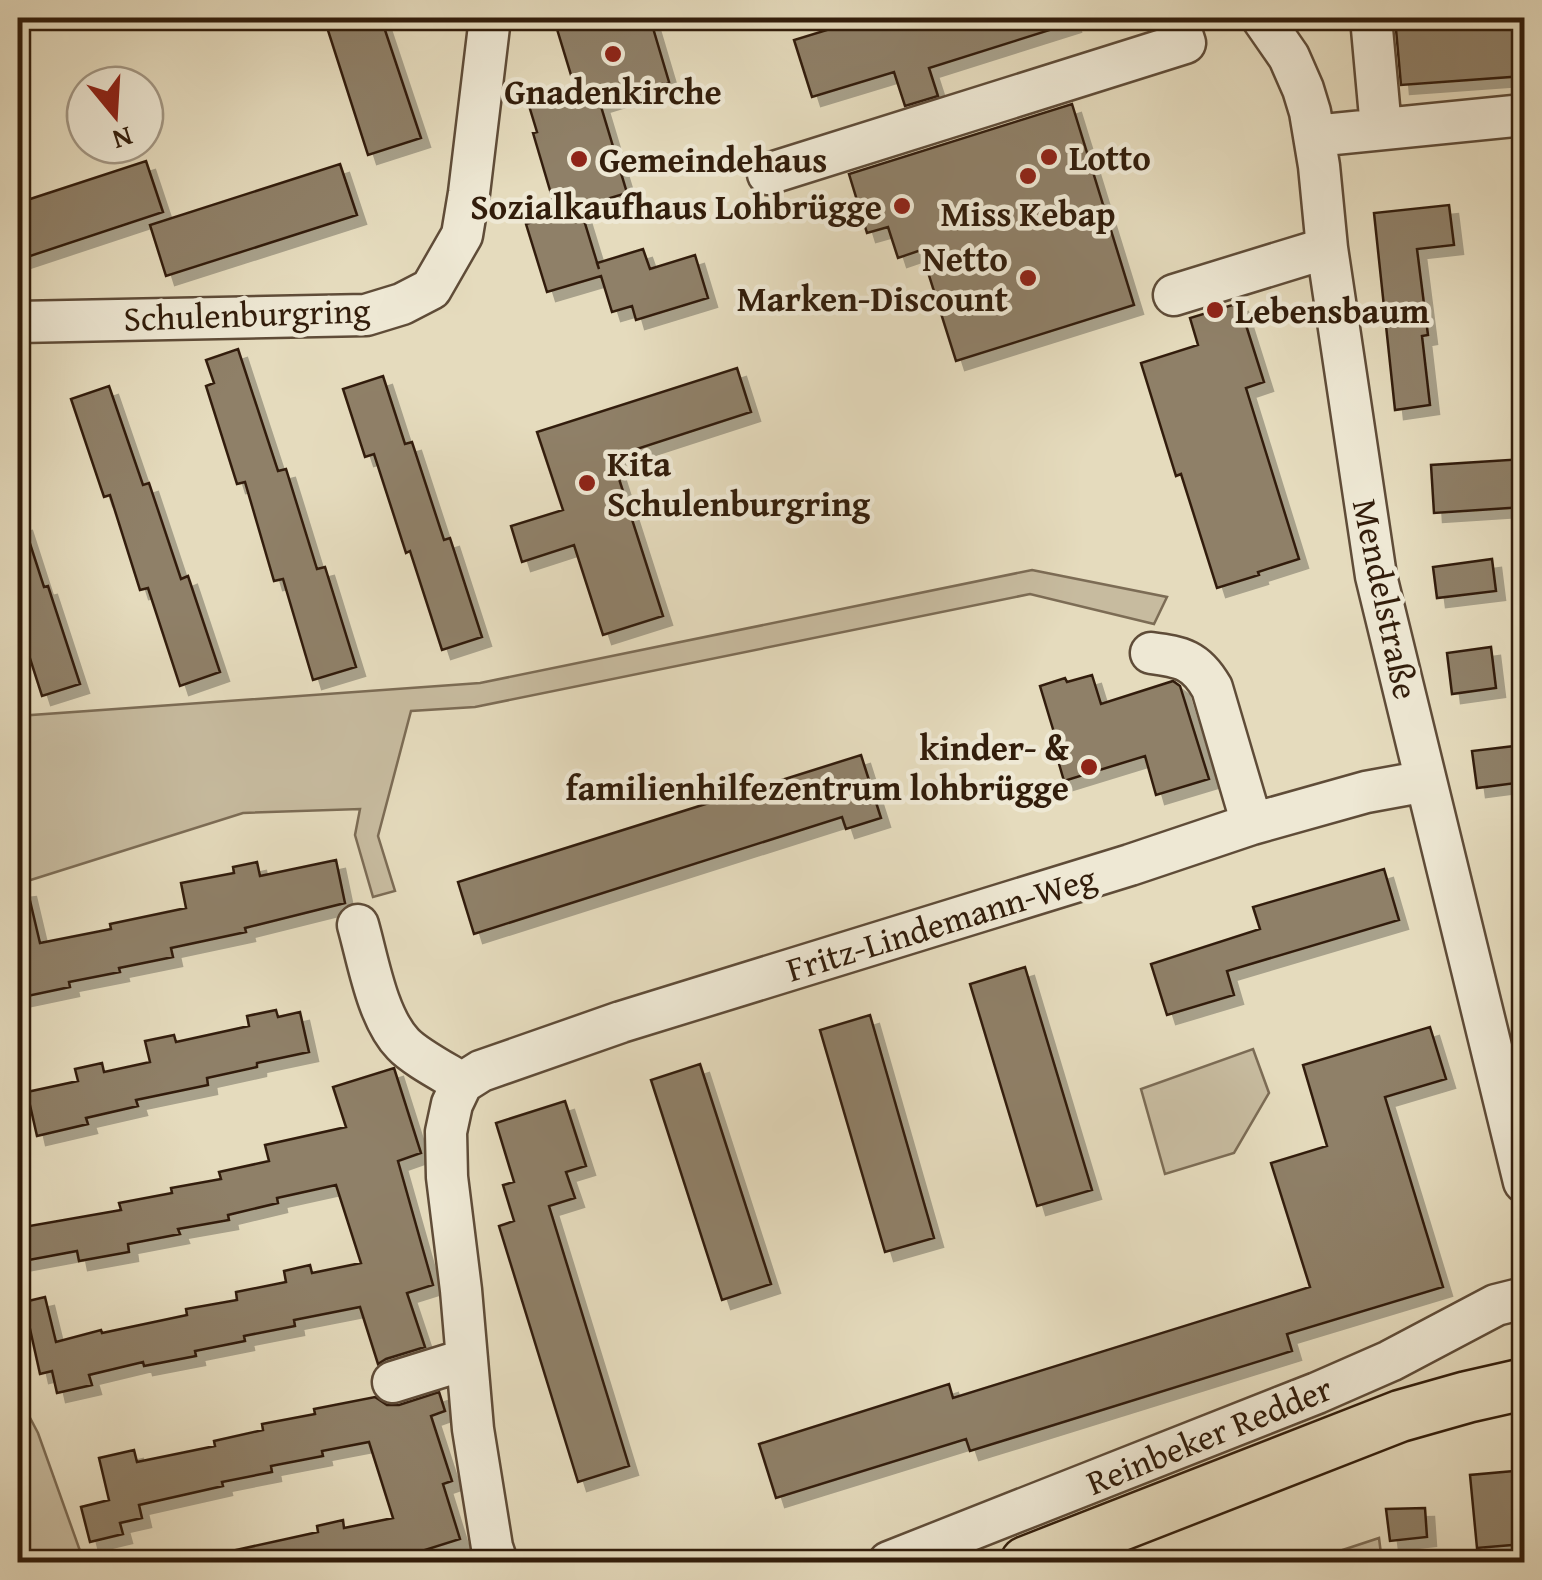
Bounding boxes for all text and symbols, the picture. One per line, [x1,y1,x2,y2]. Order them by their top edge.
marker: Gnadenkirche [602,43,624,65]
north arrow [65,65,165,165]
place label: Gnadenkirche [504,66,722,117]
text: N [107,117,138,162]
place label: Lotto [1069,132,1151,183]
place label: Gemeindehaus [599,134,827,185]
marker: Lotto [1038,146,1060,168]
marker: Gemeindehaus [568,148,590,170]
marker: Miss Kebap [1017,165,1039,187]
place label: Sozialkaufhaus Lohbrügge [470,181,882,232]
place label: Miss Kebap [940,188,1116,239]
marker: Sozialkaufhaus Lohbrügge [891,195,913,217]
place label: Netto Marken-Discount [737,233,1008,324]
marker: Netto Marken-Discount [1017,267,1039,289]
street label: Schulenburgring [123,284,372,344]
place label: Lebensbaum [1235,285,1430,336]
marker: Lebensbaum [1204,299,1226,321]
place label: Kita Schulenburgring [607,438,871,529]
marker: Kita Schulenburgring [576,472,598,494]
street label: Mendelstraße [1340,494,1432,704]
place label: kinder- & familienhilfezentrum lohbrügge [565,722,1069,813]
marker: kinder- & familienhilfezentrum lohbrügge [1078,756,1100,778]
street label: Fritz-Lindemann-Weg [780,851,1103,994]
street label: Reinbeker Redder [1078,1362,1340,1508]

